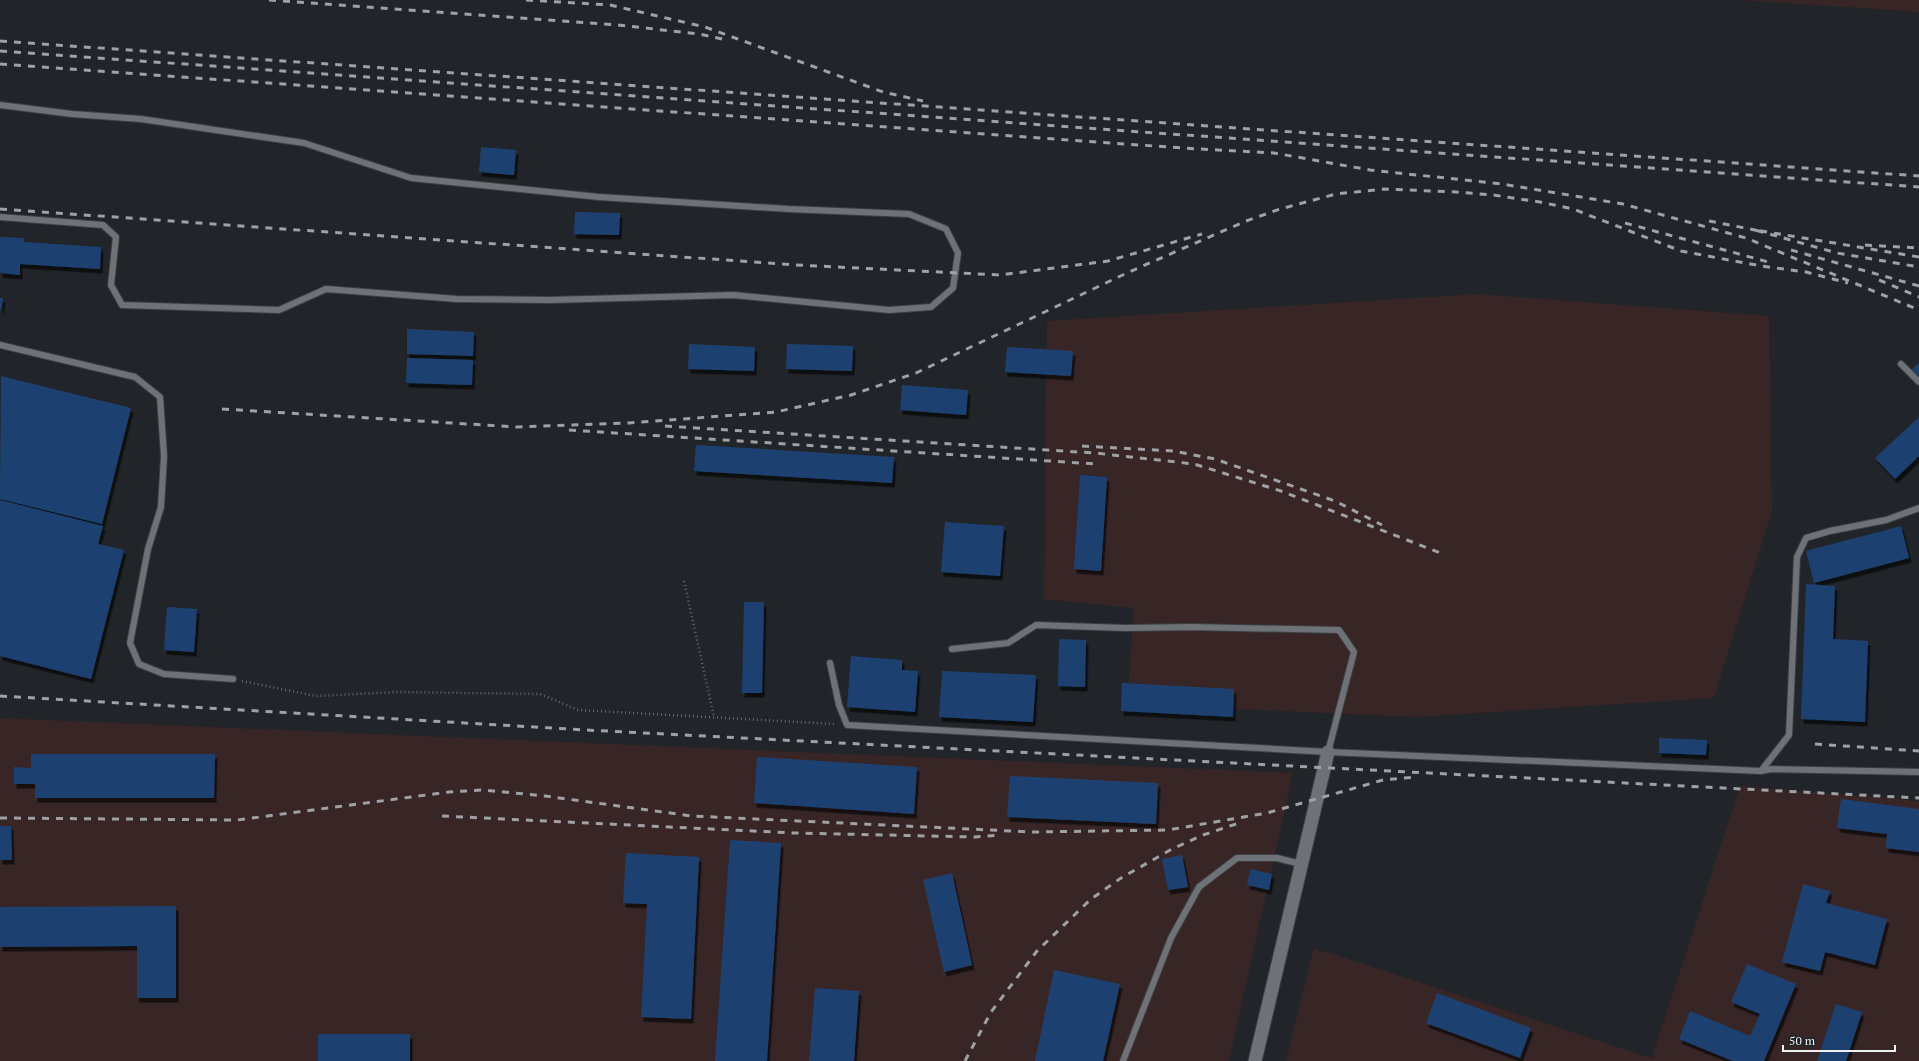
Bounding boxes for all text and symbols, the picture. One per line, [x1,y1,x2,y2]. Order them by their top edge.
scale bar [1783,1027,1895,1053]
text: 50 m [1789,1033,1816,1048]

